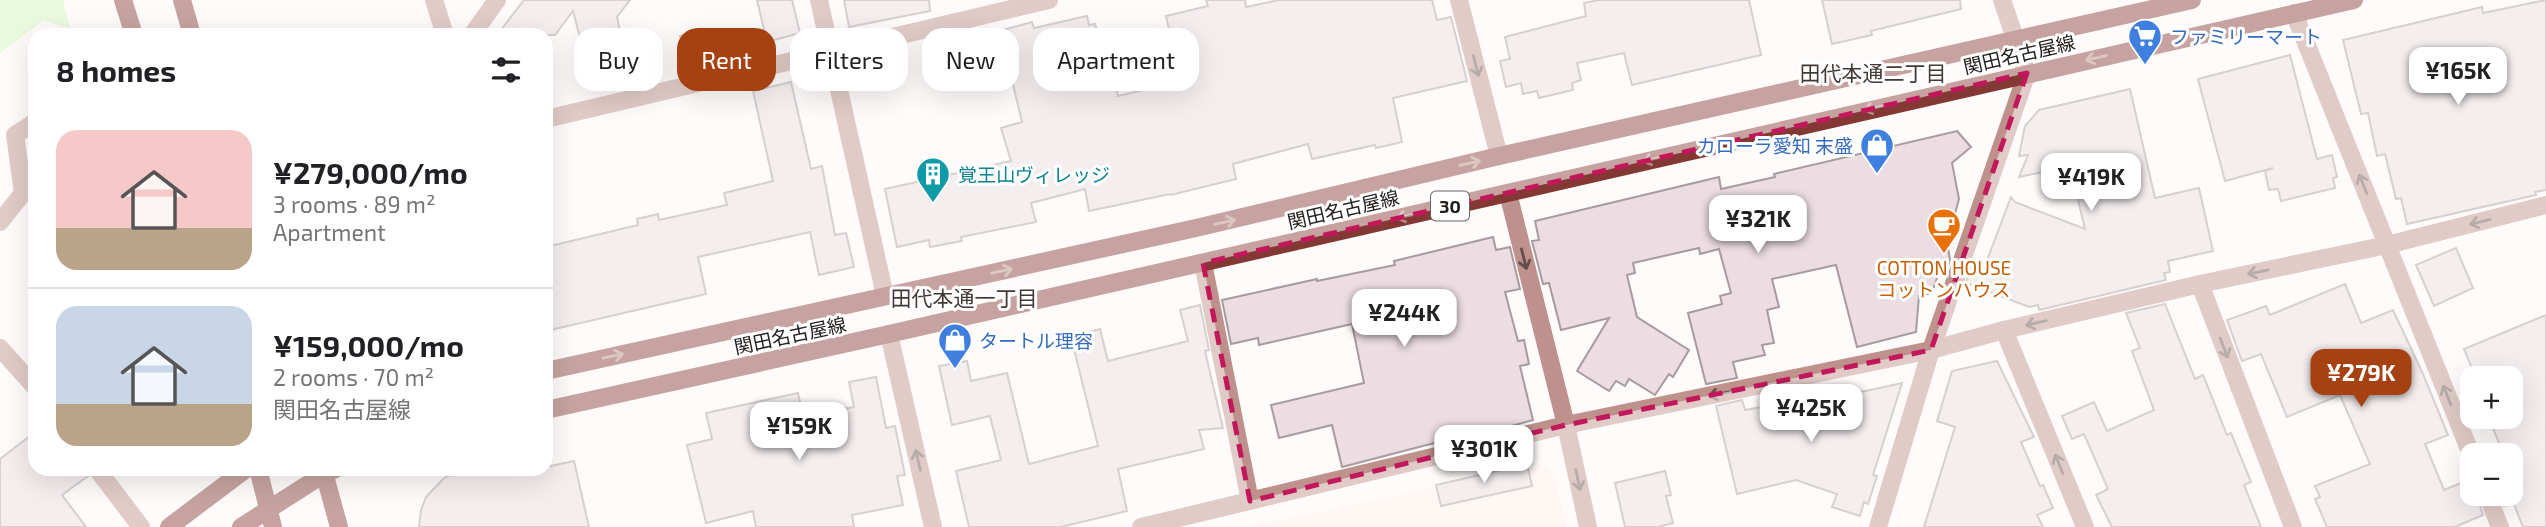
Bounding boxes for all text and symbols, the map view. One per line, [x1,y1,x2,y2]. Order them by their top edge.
supermarket icon: ファミリーマート [2126,17,2164,66]
place label: ファミリーマート [2170,25,2322,48]
chip: Buy [574,28,663,91]
chip: Rent [677,28,776,91]
chip: Filters [790,28,908,91]
chip: New [922,28,1019,91]
chip: Apartment [1033,28,1199,91]
street label: 関田名古屋線 [1961,30,2077,78]
pin: ¥165K [2409,48,2507,107]
icon: filters [487,51,525,89]
one-way arrow [2085,51,2108,65]
text: 8 homes [56,52,176,88]
one-way arrow [1470,54,1483,77]
text: ¥165K [2425,56,2491,84]
district label: 田代本通二丁目 [1800,60,1947,85]
one-way arrow [1863,102,1886,116]
shop icon: カローラ愛知 末盛 [1858,126,1896,175]
place label: カローラ愛知 末盛 [1697,134,1853,157]
one-way arrow [1642,153,1665,167]
text: ¥279,000/mo [273,154,468,190]
pin: ¥419K [2042,154,2140,213]
building icon: 覚王山ヴィレッジ [914,155,952,204]
one-way arrow [1458,156,1481,169]
icon: home [112,158,196,242]
text: ¥419K [2057,162,2125,190]
place label: 覚王山ヴィレッジ [958,163,1110,186]
one-way arrow [2356,174,2369,196]
street label: 関田名古屋線 [1285,185,1401,233]
text: 3 rooms · 89 m² [273,190,435,218]
road number: 30 [1431,191,1469,220]
pin: ¥321K [1709,196,1807,255]
text: ¥321K [1725,204,1791,232]
cafe icon: COTTON HOUSE コットンハウス [1925,206,1963,255]
one-way arrow [1396,210,1419,223]
one-way arrow [1213,214,1235,227]
one-way arrow [2469,216,2492,229]
text: Apartment [273,218,386,246]
one-way arrow [1518,247,1531,270]
place label: COTTON HOUSE コットンハウス [1877,256,2011,301]
one-way arrow [990,263,1013,277]
one-way arrow [2247,265,2270,279]
district label: 田代本通一丁目 [891,285,1038,310]
pin: ¥244K [1355,290,1453,349]
text: ¥244K [1368,298,1440,326]
street label: 関田名古屋線 [732,312,848,358]
one-way arrow [2025,316,2048,330]
shop icon: タートル理容 [936,321,974,370]
text: ¥159,000/mo [273,327,464,363]
place label: タートル理容 [979,329,1093,352]
icon: home [112,334,196,418]
one-way arrow [2219,336,2232,358]
one-way arrow [601,349,624,363]
pin: ¥279K [2312,350,2410,409]
text: ¥279K [2327,358,2395,386]
text: 2 rooms · 70 m² [273,363,434,391]
map controls [2460,366,2523,506]
button: + [2460,366,2523,429]
pin: ¥425K [1762,384,1860,444]
one-way arrow [2440,385,2453,407]
one-way arrow [1708,387,1731,401]
text: ¥425K [1776,393,1846,421]
text: 関田名古屋線 [273,395,411,423]
pin: ¥159K [750,402,848,462]
text: ¥159K [766,411,832,439]
pin: ¥301K [1435,426,1533,485]
text: ¥301K [1450,434,1518,462]
button: − [2460,443,2523,506]
one-way arrow [910,450,923,472]
one-way arrow [2052,454,2065,475]
one-way arrow [1571,468,1585,491]

